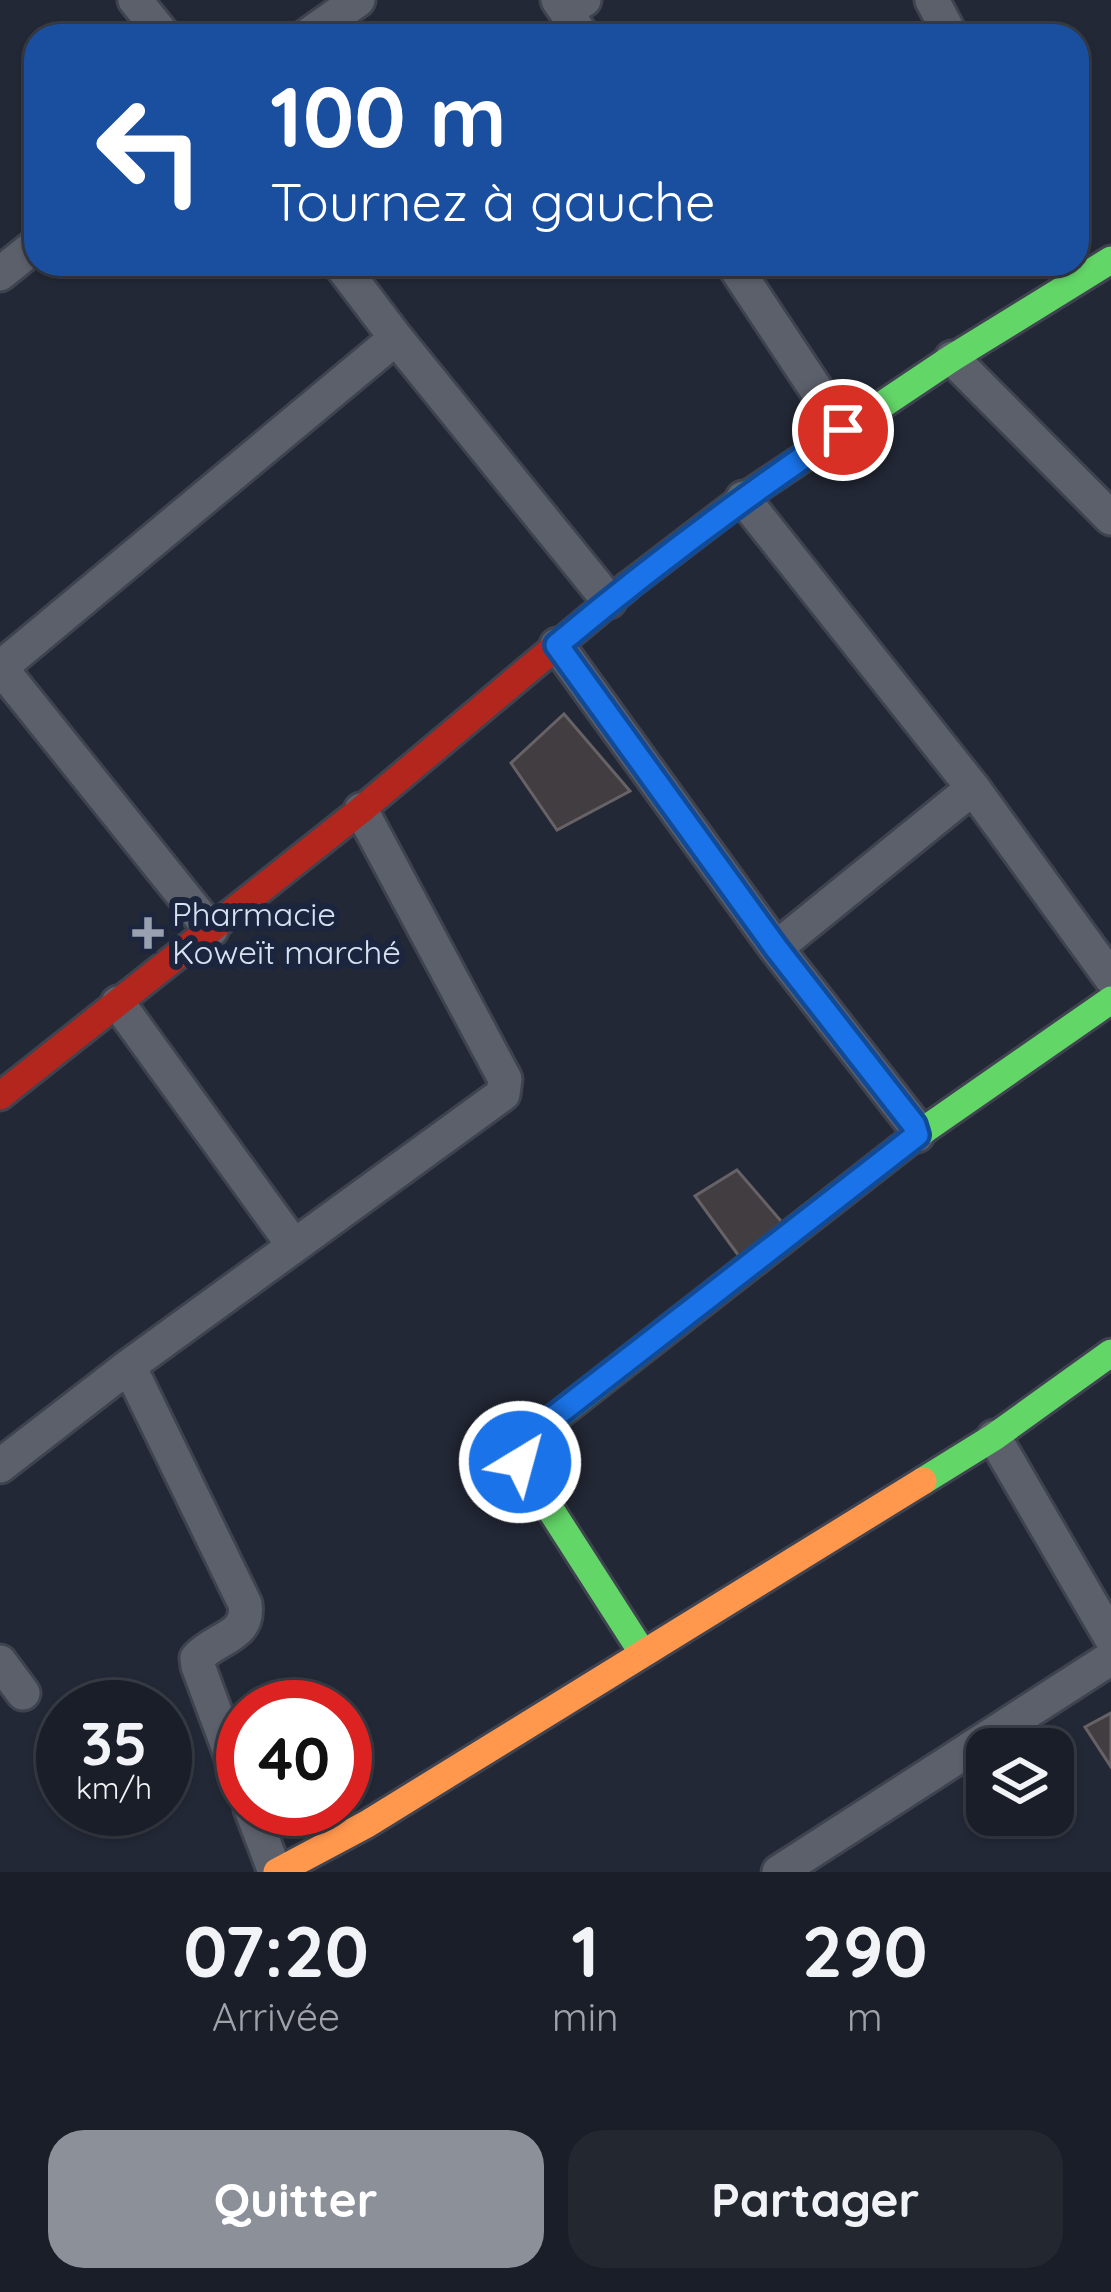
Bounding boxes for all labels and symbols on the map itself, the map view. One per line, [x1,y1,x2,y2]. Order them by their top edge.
pin [792,379,894,481]
place label: Pharmacie Koweït marché [172,893,401,972]
marker: Pharmacie Koweït marché [135,920,161,946]
position arrow [457,1399,583,1525]
speed limit sign: 40 [216,1680,372,1836]

